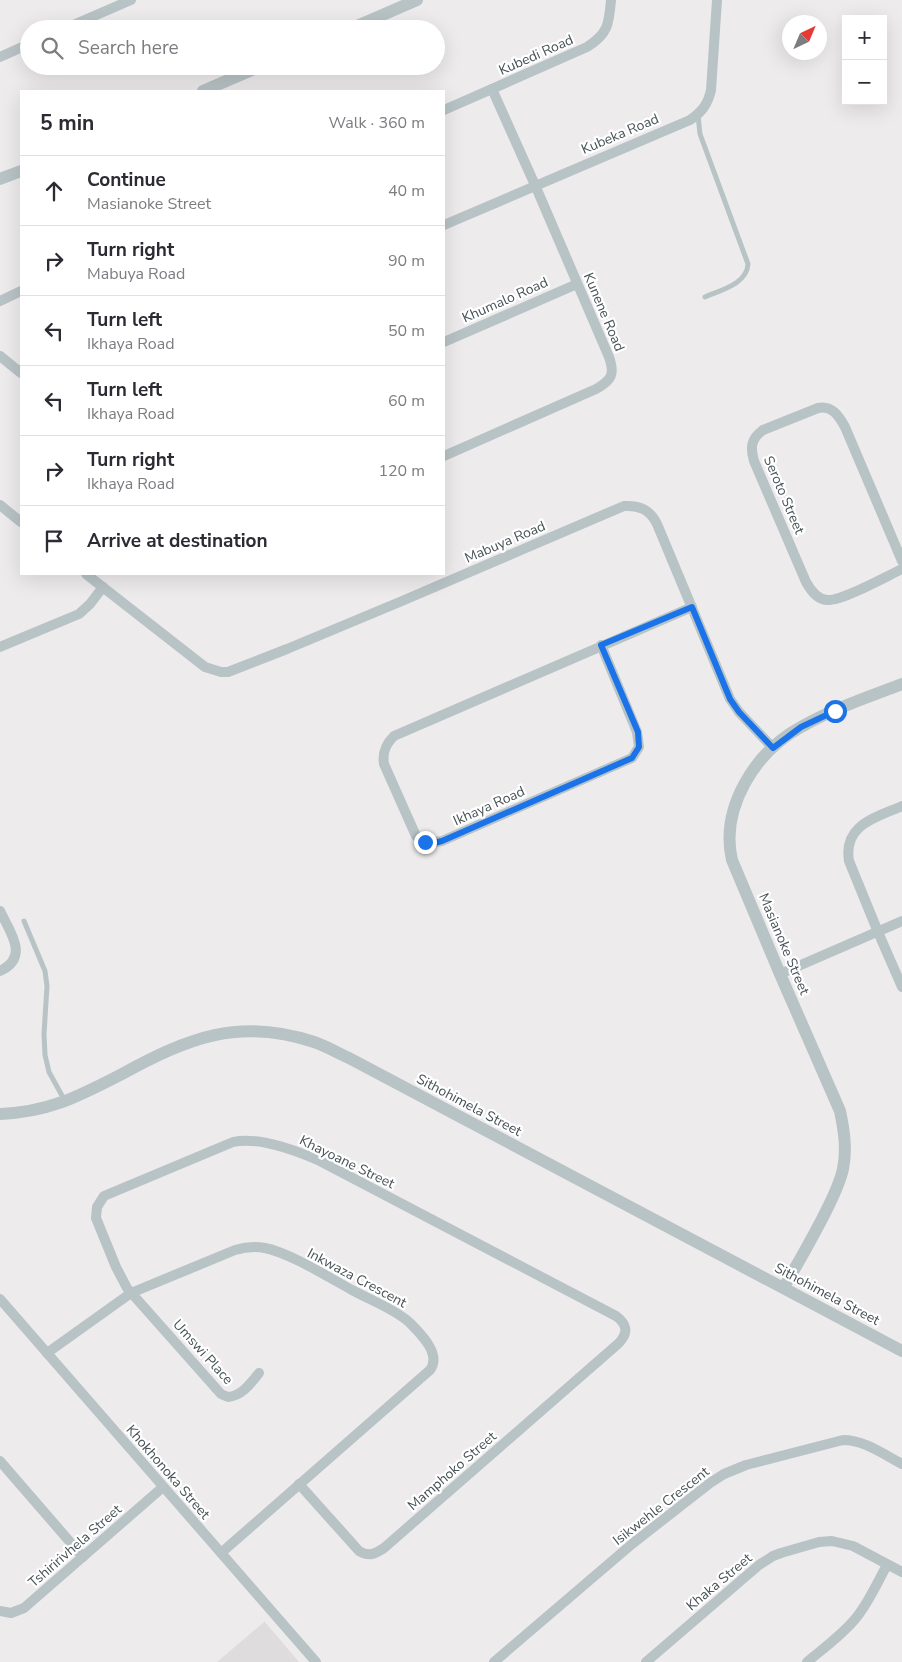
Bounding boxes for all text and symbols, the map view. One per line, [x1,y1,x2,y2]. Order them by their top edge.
north arrow [782,15,827,60]
map controls [842,15,887,105]
button: + [842,15,887,60]
search box [20,20,445,75]
street label: Kubedi Road [496,30,576,80]
icon: search [38,34,66,62]
text: Search here [78,35,179,61]
button: − [842,60,887,105]
text: 5 min [40,109,94,137]
street label: Kubeka Road [578,109,662,159]
text: Walk · 360 m [329,112,425,134]
text: Continue [87,167,166,193]
icon: ahead [40,177,68,205]
text: 40 m [388,180,425,202]
text: Masianoke Street [87,193,211,215]
text: Turn right [87,237,174,263]
icon: right [40,247,68,275]
text: 90 m [388,250,425,272]
text: Mabuya Road [87,263,185,285]
street label: Kunene Road [579,270,629,354]
street label: Khumalo Road [459,273,551,327]
text: Turn left [87,307,162,333]
icon: left [40,317,68,345]
text: 50 m [388,320,425,342]
text: Ikhaya Road [87,333,174,355]
text: Turn left [87,377,162,403]
icon: left [40,387,68,415]
text: 60 m [388,390,425,412]
text: Ikhaya Road [87,403,174,425]
text: Turn right [87,447,174,473]
street label: Seroto Street [759,453,809,537]
icon: right [40,457,68,485]
text: 120 m [378,460,425,482]
text: Ikhaya Road [87,473,174,495]
street label: Mabuya Road [462,516,548,568]
icon: arrive [40,527,68,555]
text: Arrive at destination [87,528,268,554]
route start [824,700,847,723]
street label: Ikhaya Road [450,782,528,830]
route end [414,831,437,854]
street label: Masianoke Street [754,890,814,998]
street label: Sithohimela Street [413,1069,525,1141]
street label: Khayoane Street [296,1131,398,1193]
street label: Inkwaza Crescent [304,1244,410,1312]
street label: Sithohimela Street [771,1258,883,1330]
street label: Umswi Place [169,1315,237,1389]
street label: Khokhonoka Street [122,1421,214,1523]
street label: Mamphoko Street [404,1427,500,1515]
street label: Isikwehle Crescent [609,1462,713,1550]
street label: Tshiririvhela Street [24,1500,126,1592]
street label: Khaka Street [682,1549,756,1615]

